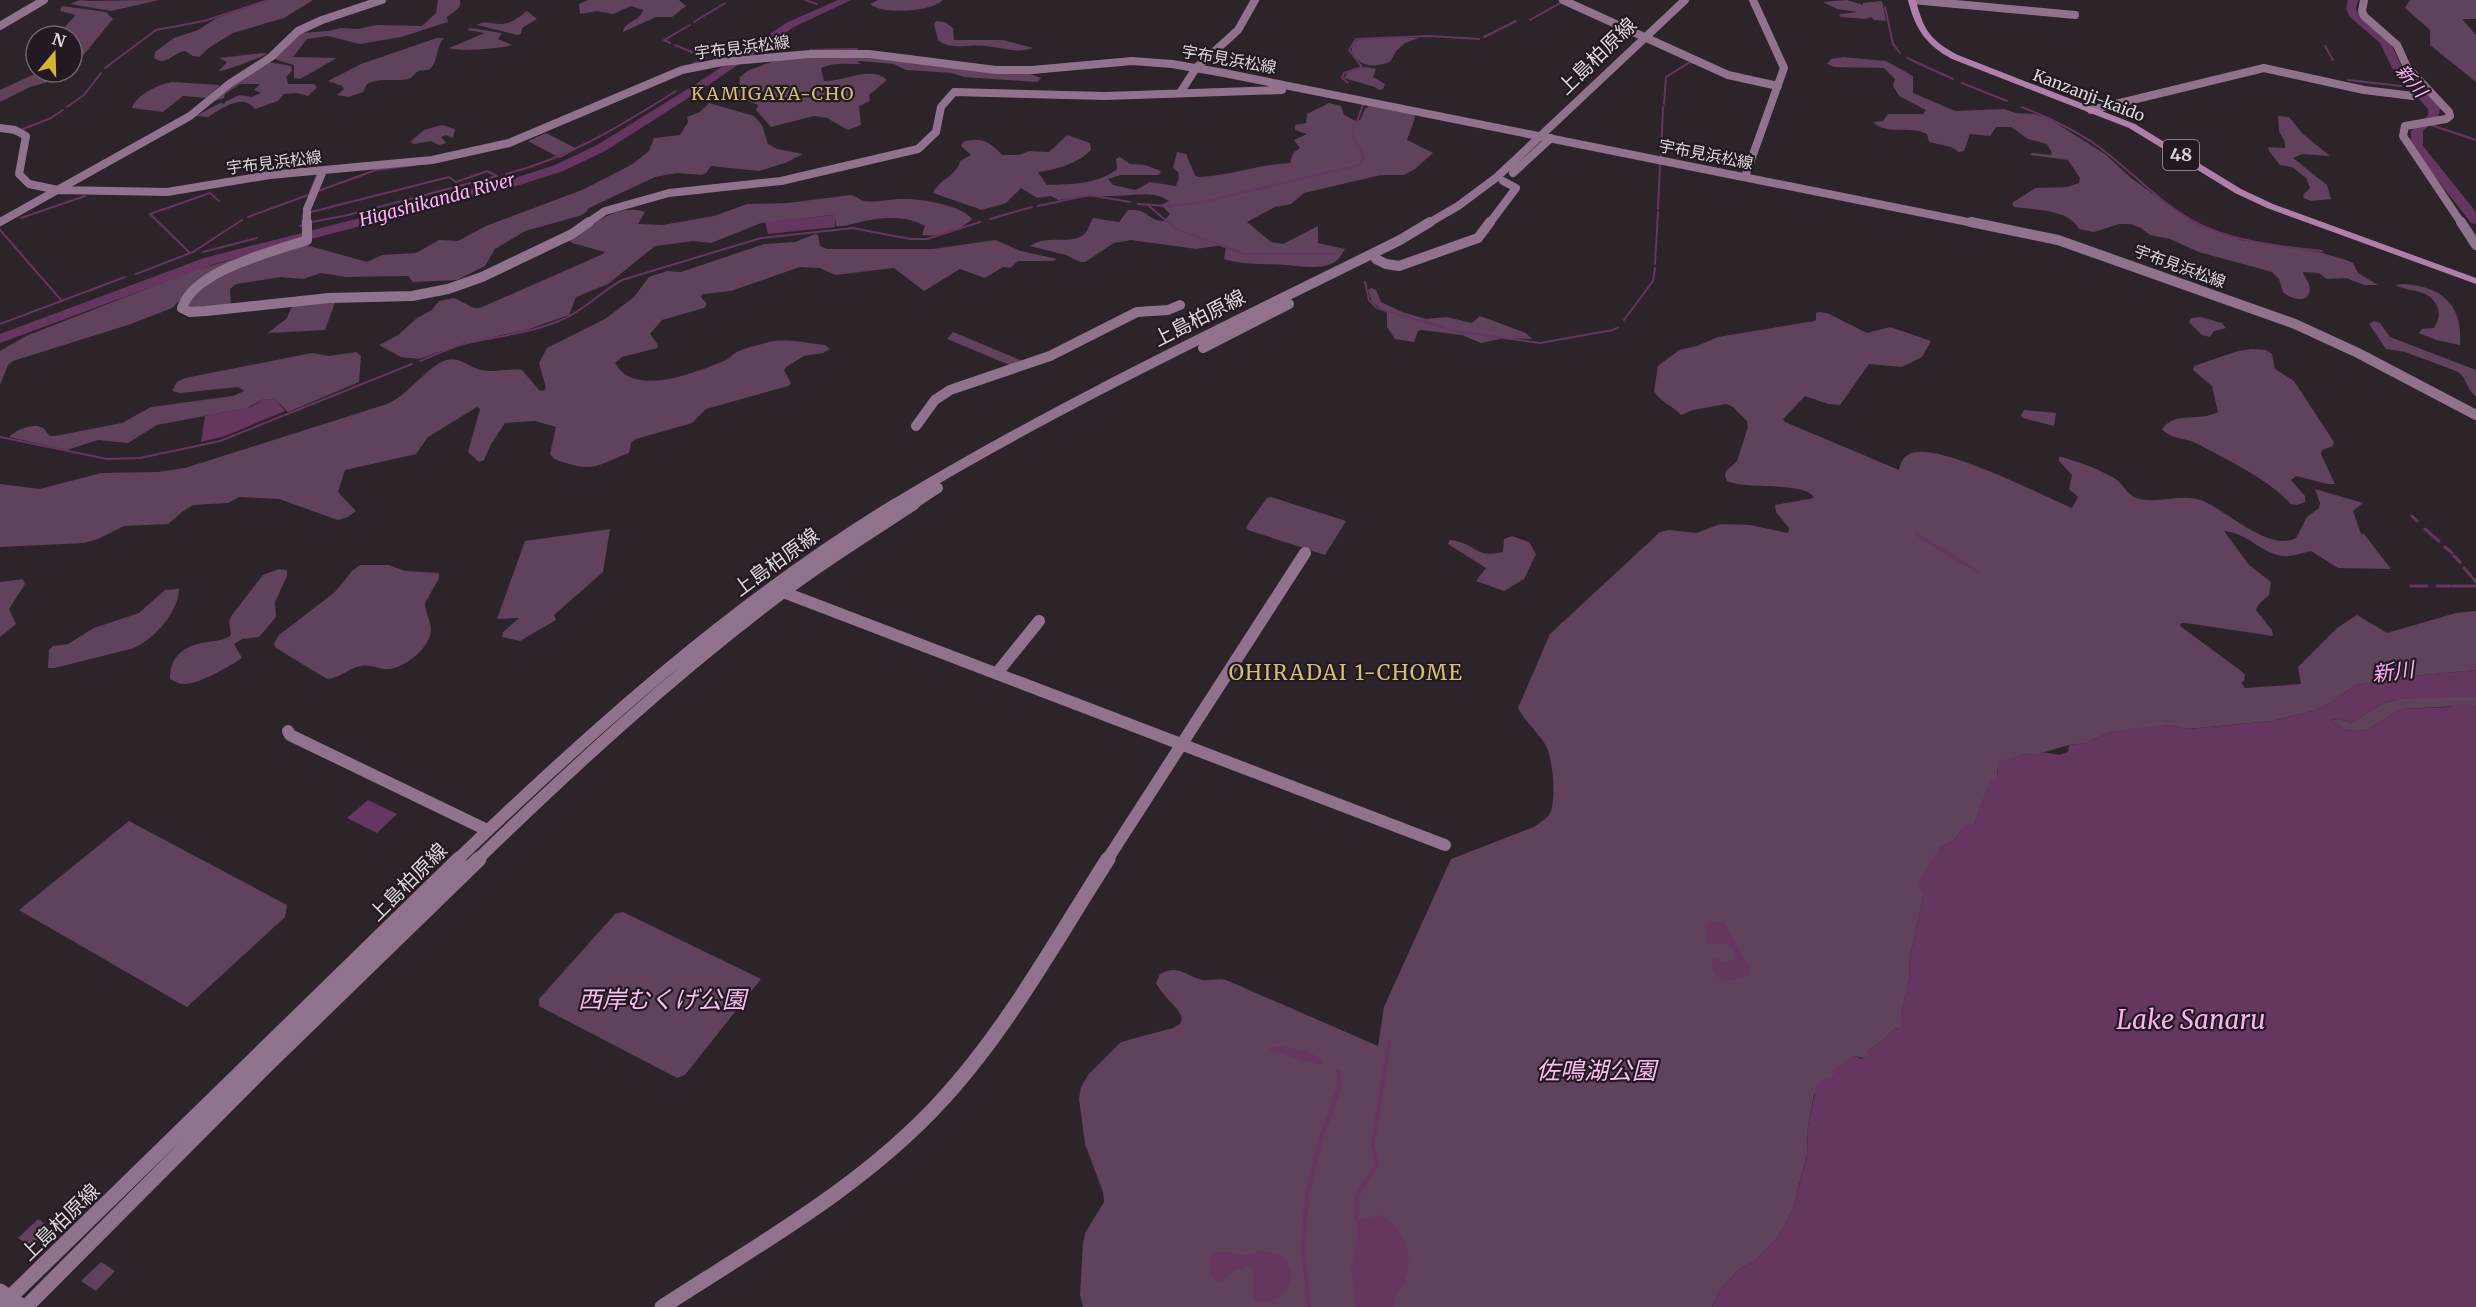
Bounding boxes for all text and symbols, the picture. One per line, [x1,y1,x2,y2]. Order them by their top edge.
street label: 上島柏原線 [1552,12,1641,99]
north arrow [24,24,84,84]
text: N [50,28,68,51]
street label: 宇布見浜松線 [693,31,791,63]
street label: 宇布見浜松線 [1180,41,1278,77]
water label: 新川 [2391,59,2433,103]
street label: Kanzanji-kaido [2030,64,2148,126]
district label: KAMIGAYA-CHO [691,82,855,105]
street label: 宇布見浜松線 [1657,135,1755,173]
road number: 48 [2163,140,2199,170]
street label: 宇布見浜松線 [225,146,323,178]
water label: Higashikanda River [355,167,518,232]
street label: 宇布見浜松線 [2131,240,2229,292]
street label: 上島柏原線 [1149,284,1249,351]
street label: 上島柏原線 [728,522,824,601]
water label: 新川 [2370,655,2417,687]
district label: OHIRADAI 1-CHOME [1229,659,1463,686]
street label: 上島柏原線 [363,837,452,926]
park label: 西岸むくげ公園 [578,984,749,1015]
water label: Lake Sanaru [2117,1003,2265,1036]
park label: 佐鳴湖公園 [1536,1055,1659,1086]
street label: 上島柏原線 [15,1178,104,1265]

